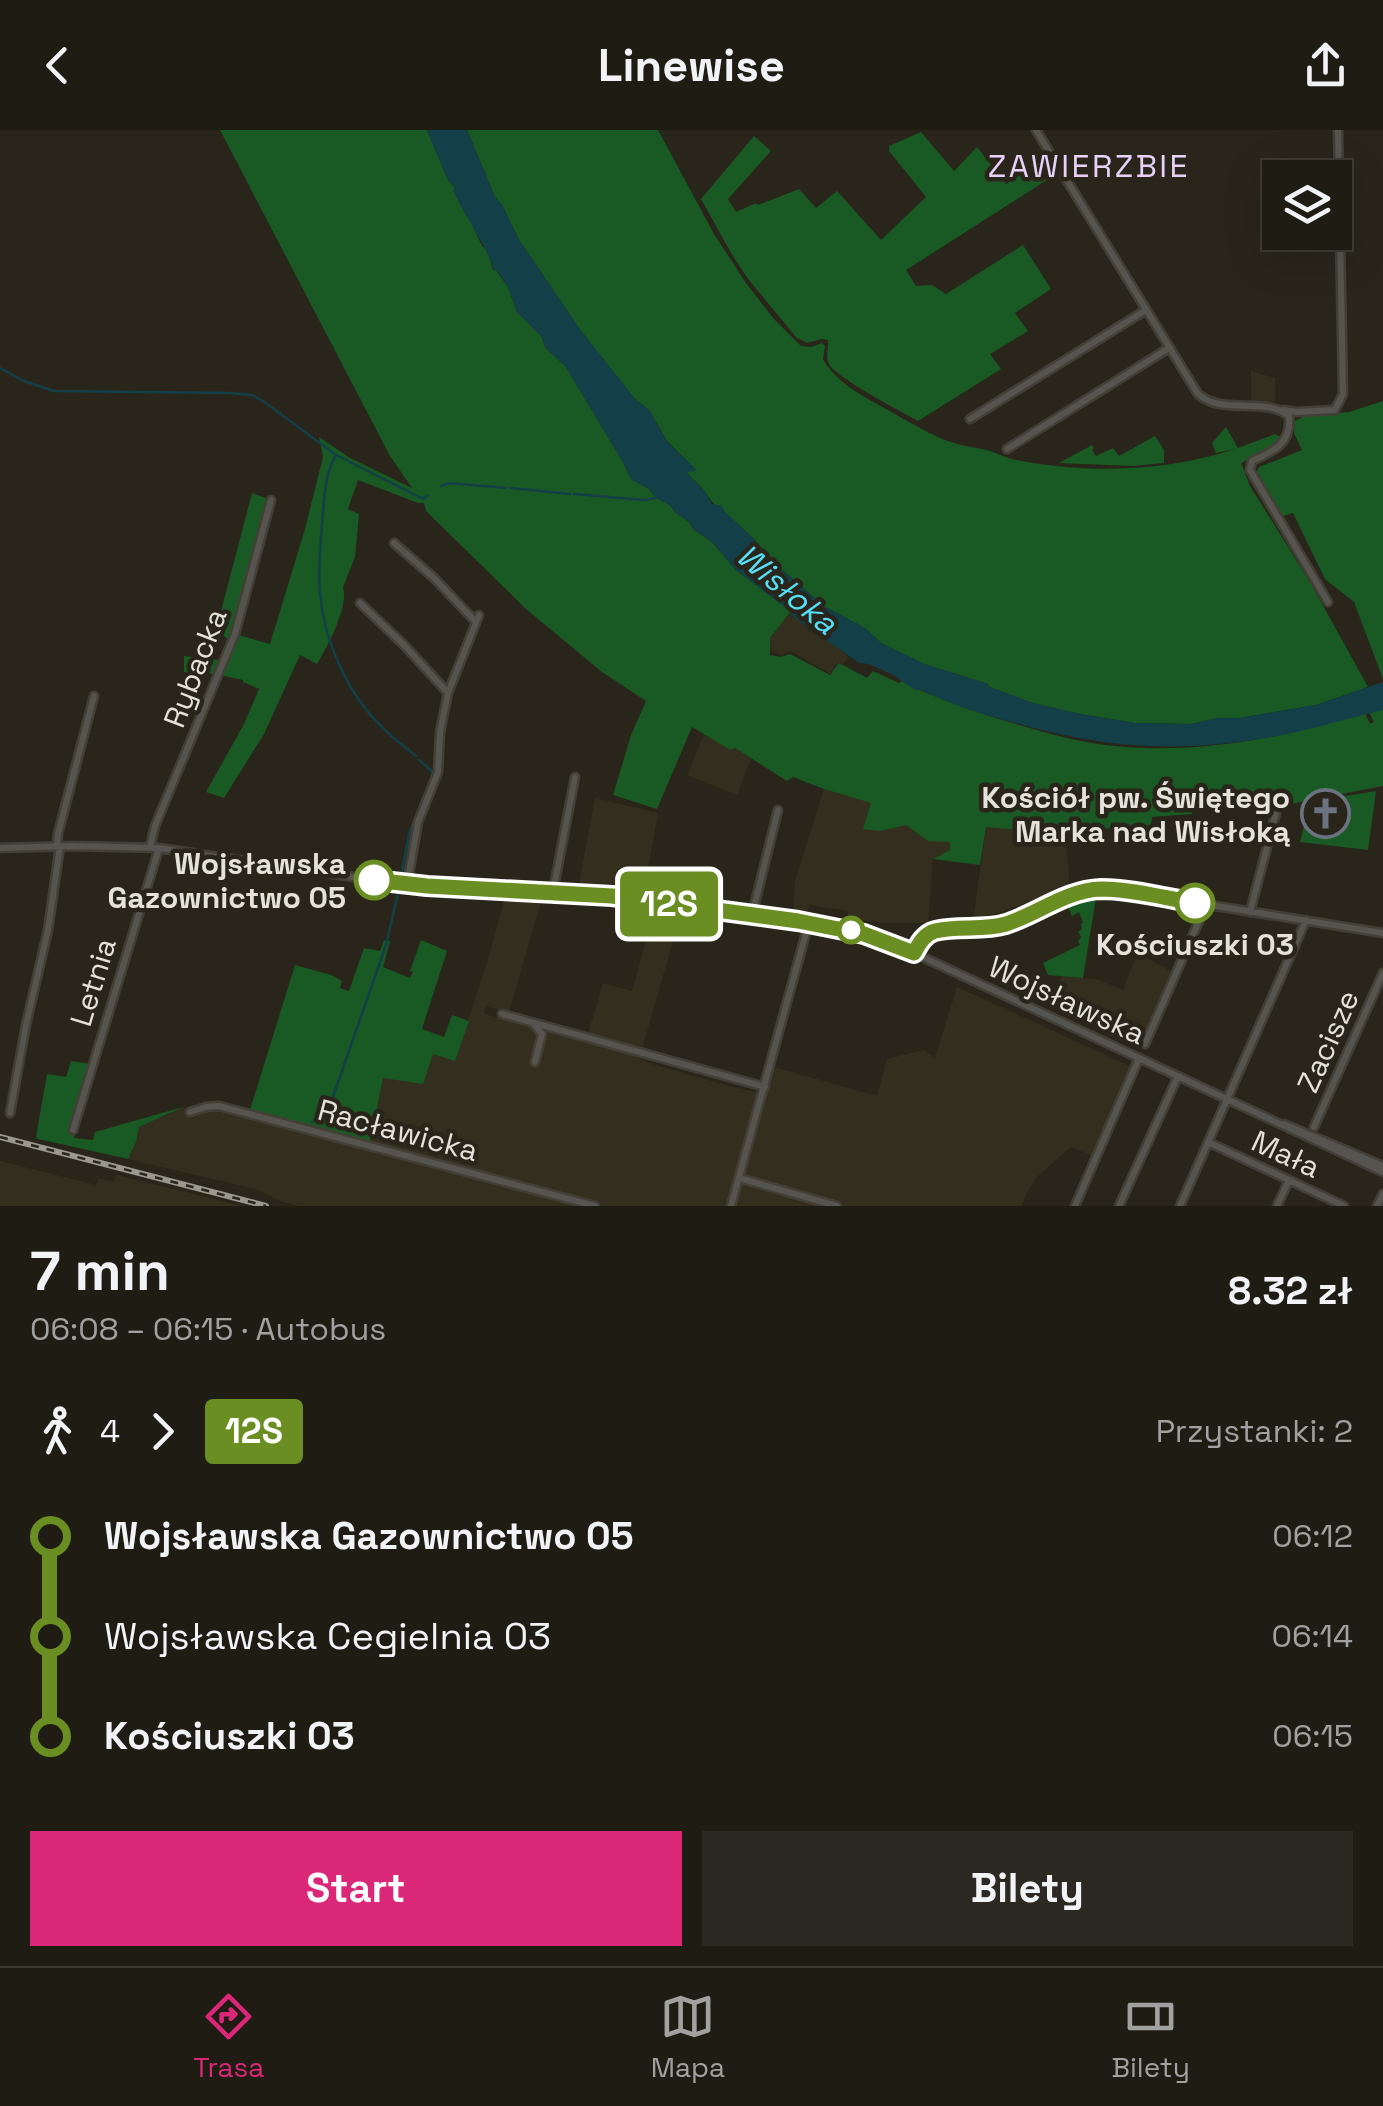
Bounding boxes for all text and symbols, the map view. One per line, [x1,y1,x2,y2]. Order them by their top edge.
text: Linewise [598,37,785,94]
icon: back [30,38,85,93]
icon: share [1298,38,1353,93]
district label: ZAWIERZBIE [988,146,1190,186]
map controls [1262,160,1352,250]
button: layers [1262,160,1352,250]
water label: Wisłoka [728,535,846,643]
street label: Rybacka [154,603,236,733]
place label: Kościół pw. Świętego Marka nad Wisłoką [981,778,1290,851]
church icon: Kościół pw. Świętego Marka nad Wisłoką [1299,788,1351,840]
place label: Wojsławska Gazownictwo 05 [108,844,346,917]
marker: Wojsławska Gazownictwo 05 [355,861,393,899]
line badge: 12S [612,872,726,936]
text: 12S [640,882,698,926]
marker: Kościuszki 03 [1176,884,1214,922]
unlabelled marker [838,917,864,943]
place label: Kościuszki 03 [1096,925,1294,964]
street label: Letnia [61,933,125,1031]
street label: Wojsławska [982,947,1152,1053]
street label: Zacisze [1288,984,1368,1098]
street label: Racławicka [314,1090,482,1170]
street label: Mała [1245,1121,1327,1187]
text: 7 min [30,1236,170,1306]
text: 8.32 zł [1228,1267,1353,1315]
text: 06:08 – 06:15 · Autobus [30,1309,386,1349]
icon: walk [30,1404,85,1459]
icon: forward [135,1404,190,1459]
text: 12S [225,1409,283,1453]
text: 4 [100,1411,120,1451]
text: Przystanki: 2 [1156,1411,1353,1451]
text: Wojsławska Gazownictwo 05 [104,1512,634,1560]
text: 06:12 [1272,1516,1353,1556]
text: Wojsławska Cegielnia 03 [104,1612,551,1660]
text: 06:14 [1271,1616,1353,1656]
text: Kościuszki 03 [104,1712,355,1760]
text: 06:15 [1272,1716,1353,1756]
button: Start [30,1831,682,1946]
button: Bilety [702,1831,1353,1946]
tab: Trasa [193,1989,264,2085]
tab: Mapa [651,1989,725,2085]
tab: Bilety [1112,1989,1190,2085]

